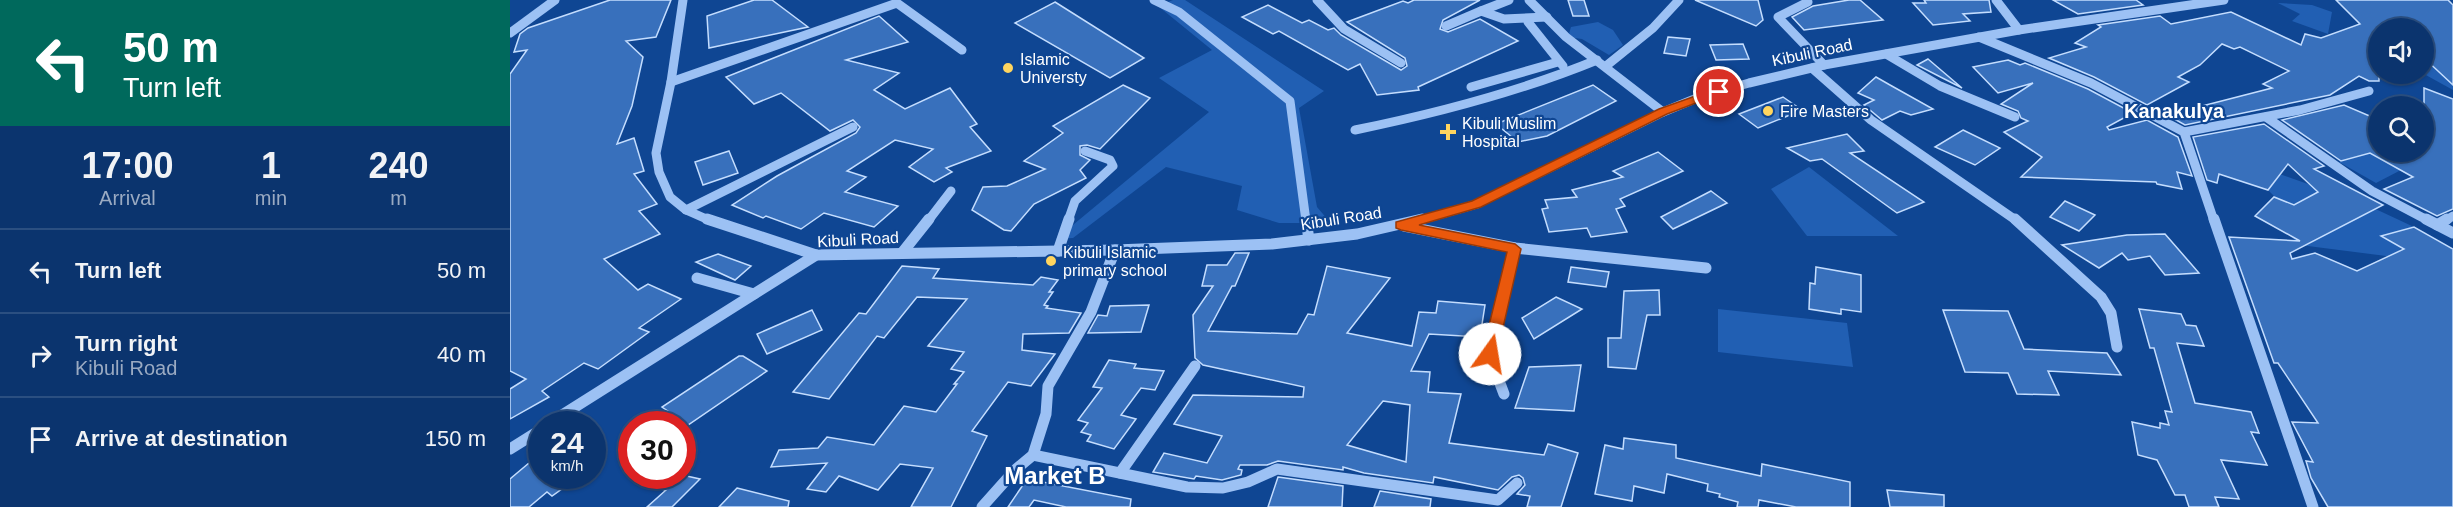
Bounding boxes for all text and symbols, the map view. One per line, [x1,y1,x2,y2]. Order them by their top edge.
map controls [2368,18,2434,162]
button: sound [2368,18,2434,84]
icon: left [24,24,102,102]
text: 50 m [123,24,219,71]
street label: Kibuli Road [1770,36,1854,69]
place label: Islamic Universty [1020,51,1087,86]
marker: Islamic Universty [1001,61,1015,75]
pin [1693,66,1744,117]
text: Turn left [123,73,221,103]
icon: arrive [1702,75,1735,108]
button: search [2368,96,2434,162]
district label: Kanakulya [2124,100,2225,122]
place label: Fire Masters [1780,103,1869,120]
marker: Fire Masters [1761,104,1775,118]
place label: Kibuli Muslim Hospital [1462,115,1556,150]
marker: Kibuli Muslim Hospital [1439,123,1457,141]
text: 17:00 [81,145,173,186]
text: 1 [261,145,281,186]
text: 240 [368,145,429,186]
text: Arrival [99,187,156,209]
text: min [255,187,287,209]
text: m [390,187,407,209]
street label: Kibuli Road [1299,204,1383,233]
street label: Kibuli Road [817,229,899,250]
place label: Kibuli Islamic primary school [1063,244,1167,279]
marker: Kibuli Islamic primary school [1044,254,1058,268]
icon: left [24,255,57,288]
text: Turn left [75,258,161,283]
text: 50 m [437,258,486,283]
position arrow [1458,322,1522,386]
text: Turn right [75,331,177,356]
icon: right [24,339,57,372]
text: 40 m [437,342,486,367]
text: Kibuli Road [75,357,177,379]
speed limit sign: 30 [618,411,696,489]
icon: arrive [24,423,57,456]
text: Arrive at destination [75,426,288,451]
text: 150 m [425,426,486,451]
text: 24 [550,426,584,459]
text: km/h [551,457,583,474]
district label: Market B [1004,462,1106,489]

